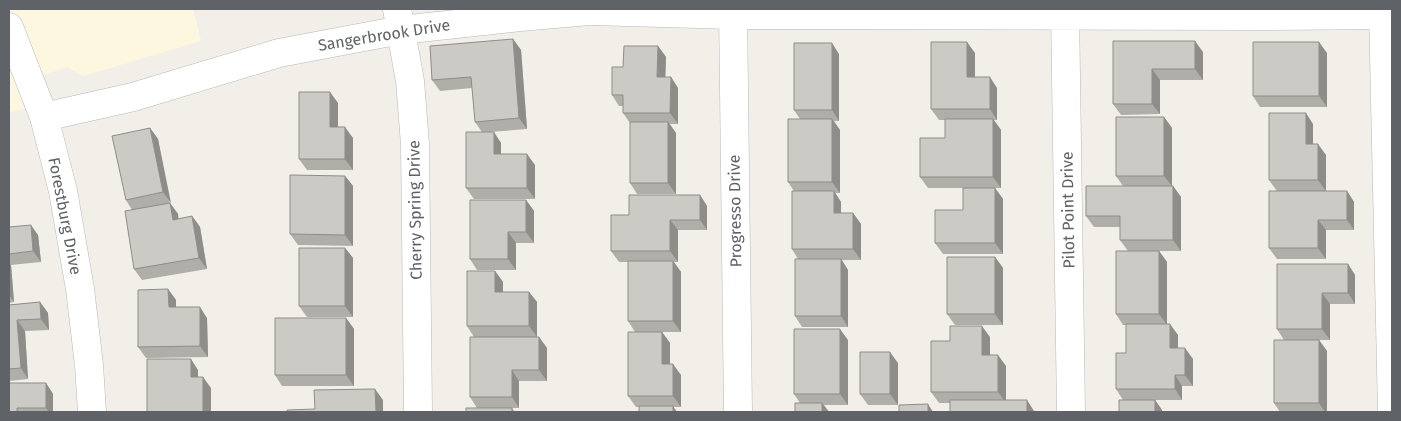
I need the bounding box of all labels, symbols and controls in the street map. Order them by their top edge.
street label: Sangerbrook Drive [317,15,451,55]
street label: Cherry Spring Drive [404,140,426,280]
street label: Pilot Point Drive [1057,151,1079,269]
street label: Progresso Drive [725,155,745,267]
street label: Forestburg Drive [44,156,86,276]

